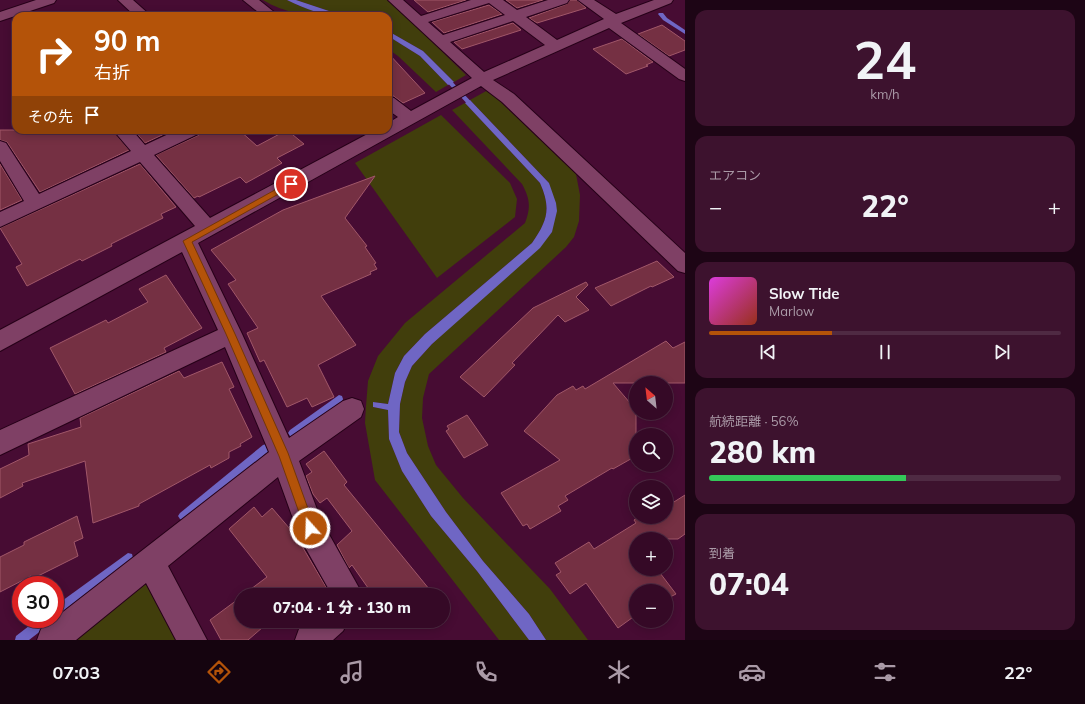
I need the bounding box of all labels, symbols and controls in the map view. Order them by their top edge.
text: 90 m [94,23,160,58]
text: 24 [854,27,916,92]
icon: right [28,28,80,80]
text: 右折 [94,61,130,84]
text: km/h [870,86,900,102]
icon: arrive [81,104,103,126]
text: その先 [28,107,73,126]
pin [274,167,308,201]
text: エアコン [709,167,761,183]
icon: arrive [280,173,302,195]
text: 22° [861,187,909,225]
text: − [709,193,722,221]
text: + [1048,193,1061,221]
text: Slow Tide [769,284,839,303]
text: Marlow [769,303,814,319]
icon: previous [757,341,779,363]
icon: pause [874,341,896,363]
icon: next [991,341,1013,363]
north arrow [629,376,673,420]
map controls [629,376,673,628]
text: 航続距離 · 56% [709,413,799,429]
button: search [629,428,673,472]
text: 280 km [709,433,816,471]
button: layers [629,480,673,524]
position arrow [289,507,331,549]
button: + [629,532,673,576]
text: 到着 [709,545,735,561]
text: 07:04 [709,565,789,603]
speed limit sign: 30 [12,576,64,628]
button: − [629,584,673,628]
text: 07:04 · 1 分 · 130 m [273,598,411,617]
icon: directions [205,658,233,686]
icon: music [338,658,366,686]
icon: phone [472,658,500,686]
icon: climate [605,658,633,686]
icon: car [738,658,766,686]
icon: filters [871,658,899,686]
text: 07:03 [53,661,100,684]
text: 22° [1004,661,1032,684]

